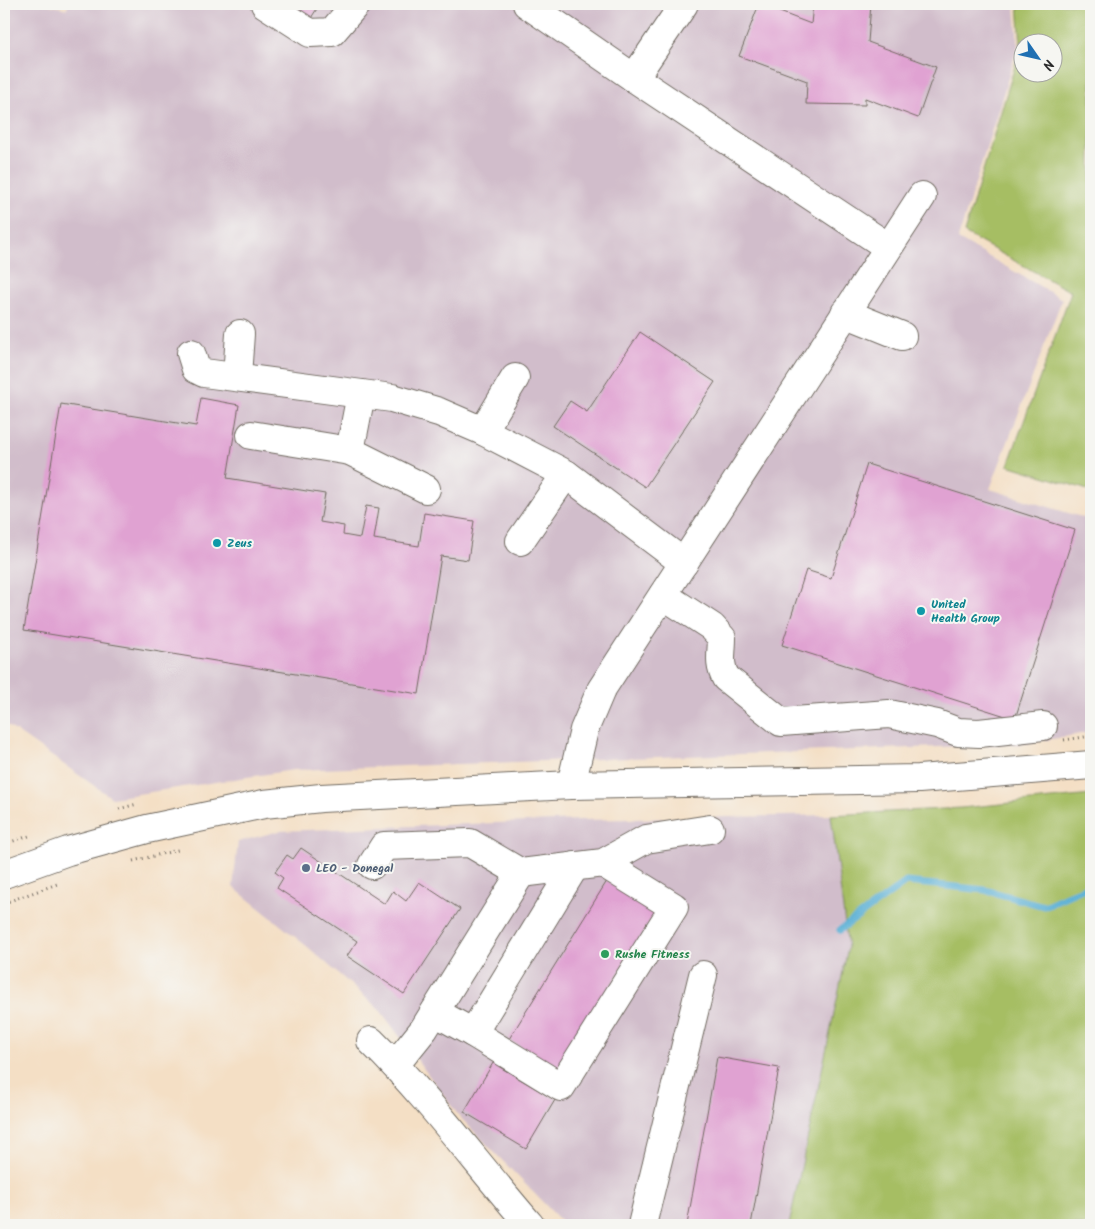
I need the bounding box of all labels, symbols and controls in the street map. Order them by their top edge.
north arrow [1012,32,1062,82]
text: N [1036,55,1060,75]
place label: Zeus [227,534,252,553]
marker: Zeus [211,537,223,549]
place label: United Health Group [931,595,1001,628]
marker: United Health Group [915,605,927,617]
place label: LEO - Donegal [316,859,394,878]
marker: LEO - Donegal [300,862,312,874]
place label: Rushe Fitness [615,945,690,964]
marker: Rushe Fitness [599,948,611,960]

